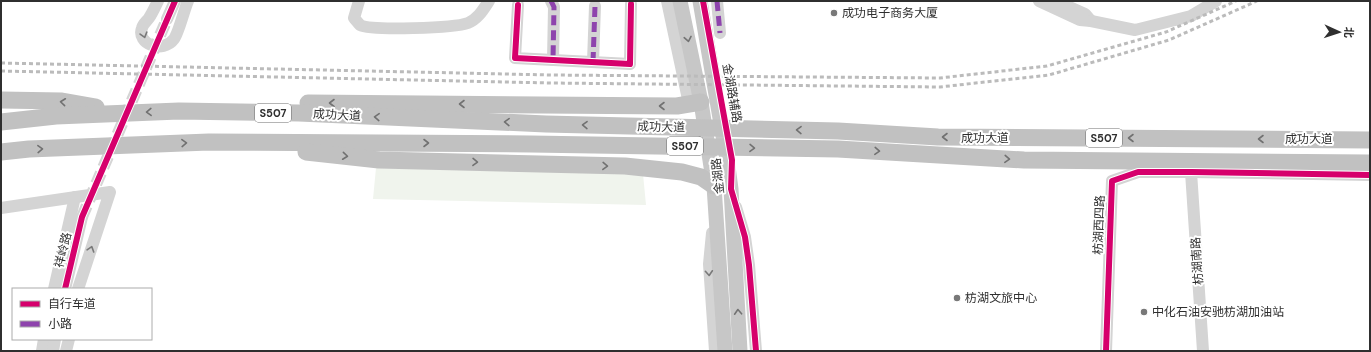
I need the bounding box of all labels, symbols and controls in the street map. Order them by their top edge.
place label: 成功电子商务大厦 [842,5,938,21]
marker: 成功电子商务大厦 [829,8,839,18]
north arrow [1319,12,1359,52]
text: 北 [1342,27,1356,38]
one-way arrow [139,32,147,39]
one-way arrow [684,36,692,42]
street label: 金湖路辅路 [719,62,745,124]
one-way arrow [60,98,66,107]
one-way arrow [329,99,335,107]
one-way arrow [459,100,465,108]
one-way arrow [659,102,665,110]
road number: S507 [255,104,291,122]
street label: 成功大道 [313,106,361,124]
one-way arrow [146,108,152,116]
one-way arrow [374,113,380,122]
one-way arrow [504,118,510,127]
street label: 成功大道 [637,119,685,135]
one-way arrow [582,121,588,129]
one-way arrow [796,126,802,134]
road number: S507 [1086,129,1122,147]
street label: 成功大道 [961,130,1009,146]
street label: 成功大道 [1285,131,1333,147]
one-way arrow [942,133,948,141]
one-way arrow [1128,134,1134,142]
one-way arrow [1258,135,1264,143]
road number: S507 [667,137,703,155]
one-way arrow [181,138,187,147]
one-way arrow [423,139,429,147]
one-way arrow [749,143,755,152]
one-way arrow [37,145,43,153]
one-way arrow [874,147,880,156]
one-way arrow [342,151,348,160]
one-way arrow [1004,155,1010,164]
street label: 金湖路 [708,157,728,195]
one-way arrow [472,158,478,166]
one-way arrow [602,161,608,170]
street label: 枋湖西四路 [1090,195,1108,255]
street label: 祥岭路 [51,231,75,269]
street label: 枋湖南路 [1187,236,1207,286]
one-way arrow [86,246,94,253]
one-way arrow [705,270,714,276]
legend [12,288,152,340]
place label: 枋湖文旅中心 [965,290,1037,306]
marker: 枋湖文旅中心 [952,293,962,303]
text: 自行车道 [48,296,96,312]
place label: 中化石油安驰枋湖加油站 [1152,304,1284,320]
marker: 中化石油安驰枋湖加油站 [1139,307,1149,317]
one-way arrow [734,309,742,315]
text: 小路 [48,316,72,332]

